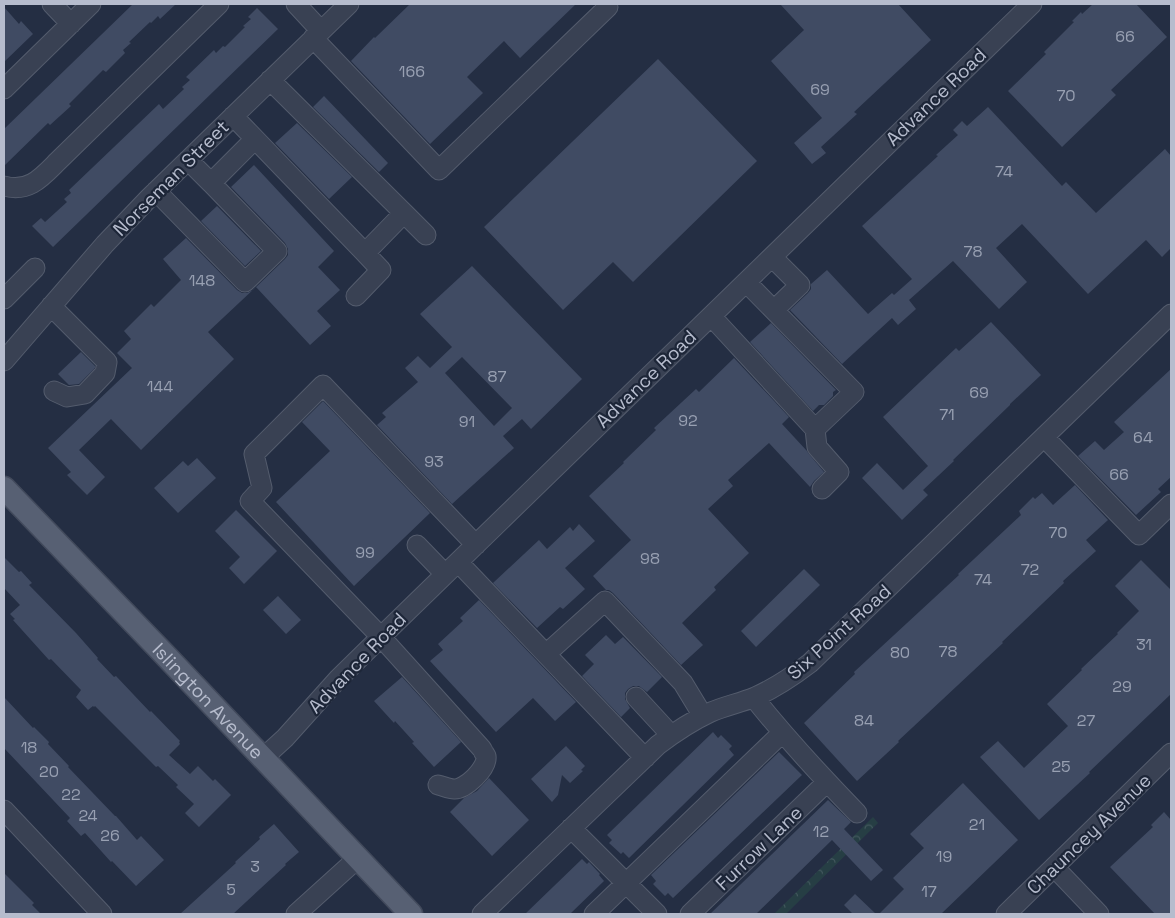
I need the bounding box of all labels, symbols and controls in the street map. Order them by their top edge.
house number: 66 [1115,26,1135,47]
street label: Advance Road [880,43,992,151]
house number: 166 [399,61,425,82]
house number: 69 [810,79,830,100]
house number: 70 [1056,85,1076,106]
street label: Norseman Street [108,115,234,241]
house number: 74 [995,161,1013,182]
house number: 78 [964,241,983,262]
house number: 148 [189,270,215,291]
street label: Advance Road [590,325,702,433]
house number: 87 [488,366,506,387]
house number: 144 [147,376,173,397]
house number: 69 [969,382,989,403]
house number: 71 [939,404,955,425]
house number: 92 [678,410,698,431]
house number: 91 [459,411,475,432]
house number: 64 [1133,427,1153,448]
house number: 93 [424,451,444,472]
house number: 66 [1109,464,1129,485]
house number: 70 [1048,522,1068,543]
house number: 99 [355,542,375,563]
house number: 98 [640,548,660,569]
house number: 72 [1021,559,1039,580]
house number: 74 [974,569,992,590]
street label: Six Point Road [782,579,896,685]
street label: Advance Road [303,607,411,719]
house number: 31 [1136,634,1152,655]
street label: Islington Avenue [147,637,270,764]
house number: 78 [939,641,958,662]
house number: 80 [890,642,910,663]
house number: 29 [1112,676,1132,697]
house number: 84 [854,710,874,731]
house number: 27 [1077,710,1095,731]
house number: 18 [21,737,37,758]
house number: 25 [1051,756,1071,777]
house number: 20 [39,761,59,782]
street label: Chauncey Avenue [1021,768,1157,900]
house number: 22 [61,784,81,805]
street label: Furrow Lane [710,800,808,896]
house number: 24 [78,805,98,826]
house number: 21 [969,814,985,835]
house number: 12 [813,821,829,842]
house number: 26 [100,825,120,846]
house number: 19 [936,846,952,867]
house number: 3 [250,856,260,877]
house number: 5 [226,879,236,900]
house number: 17 [921,881,937,902]

